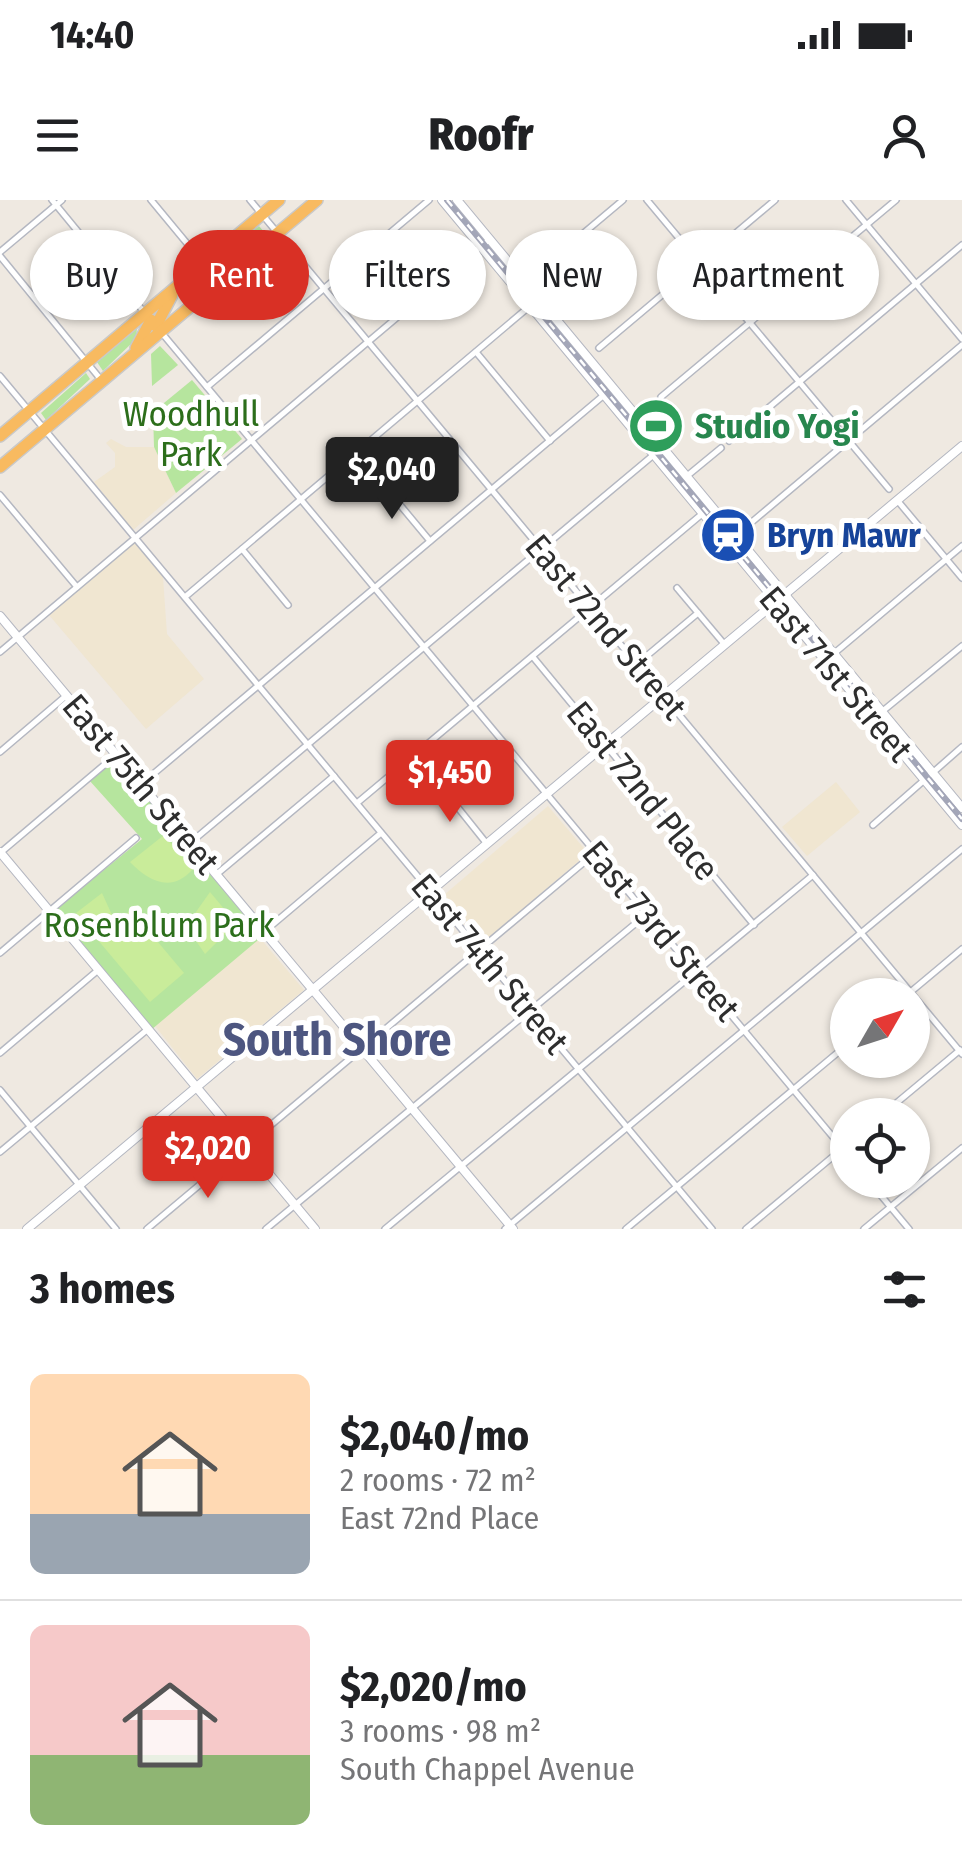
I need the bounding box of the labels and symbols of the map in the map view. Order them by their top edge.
park label: Woodhull Park [123,393,259,475]
sports icon: Studio Yogi [626,396,686,456]
place label: Studio Yogi [695,405,860,447]
pin: $2,040 [311,437,473,522]
station icon: Bryn Mawr [698,505,758,565]
place label: Bryn Mawr [767,514,921,556]
street label: East 72nd Street [517,526,696,728]
street label: East 71st Street [751,578,922,770]
street label: East 75th Street [54,686,229,883]
street label: East 72nd Place [558,693,728,889]
pin: $1,450 [369,740,531,825]
street label: East 73rd Street [574,833,749,1030]
street label: East 74th Street [403,866,578,1063]
park label: Rosenblum Park [43,904,275,946]
north arrow [830,978,930,1078]
district label: South Shore [223,1013,451,1067]
pin: $2,020 [127,1116,289,1201]

